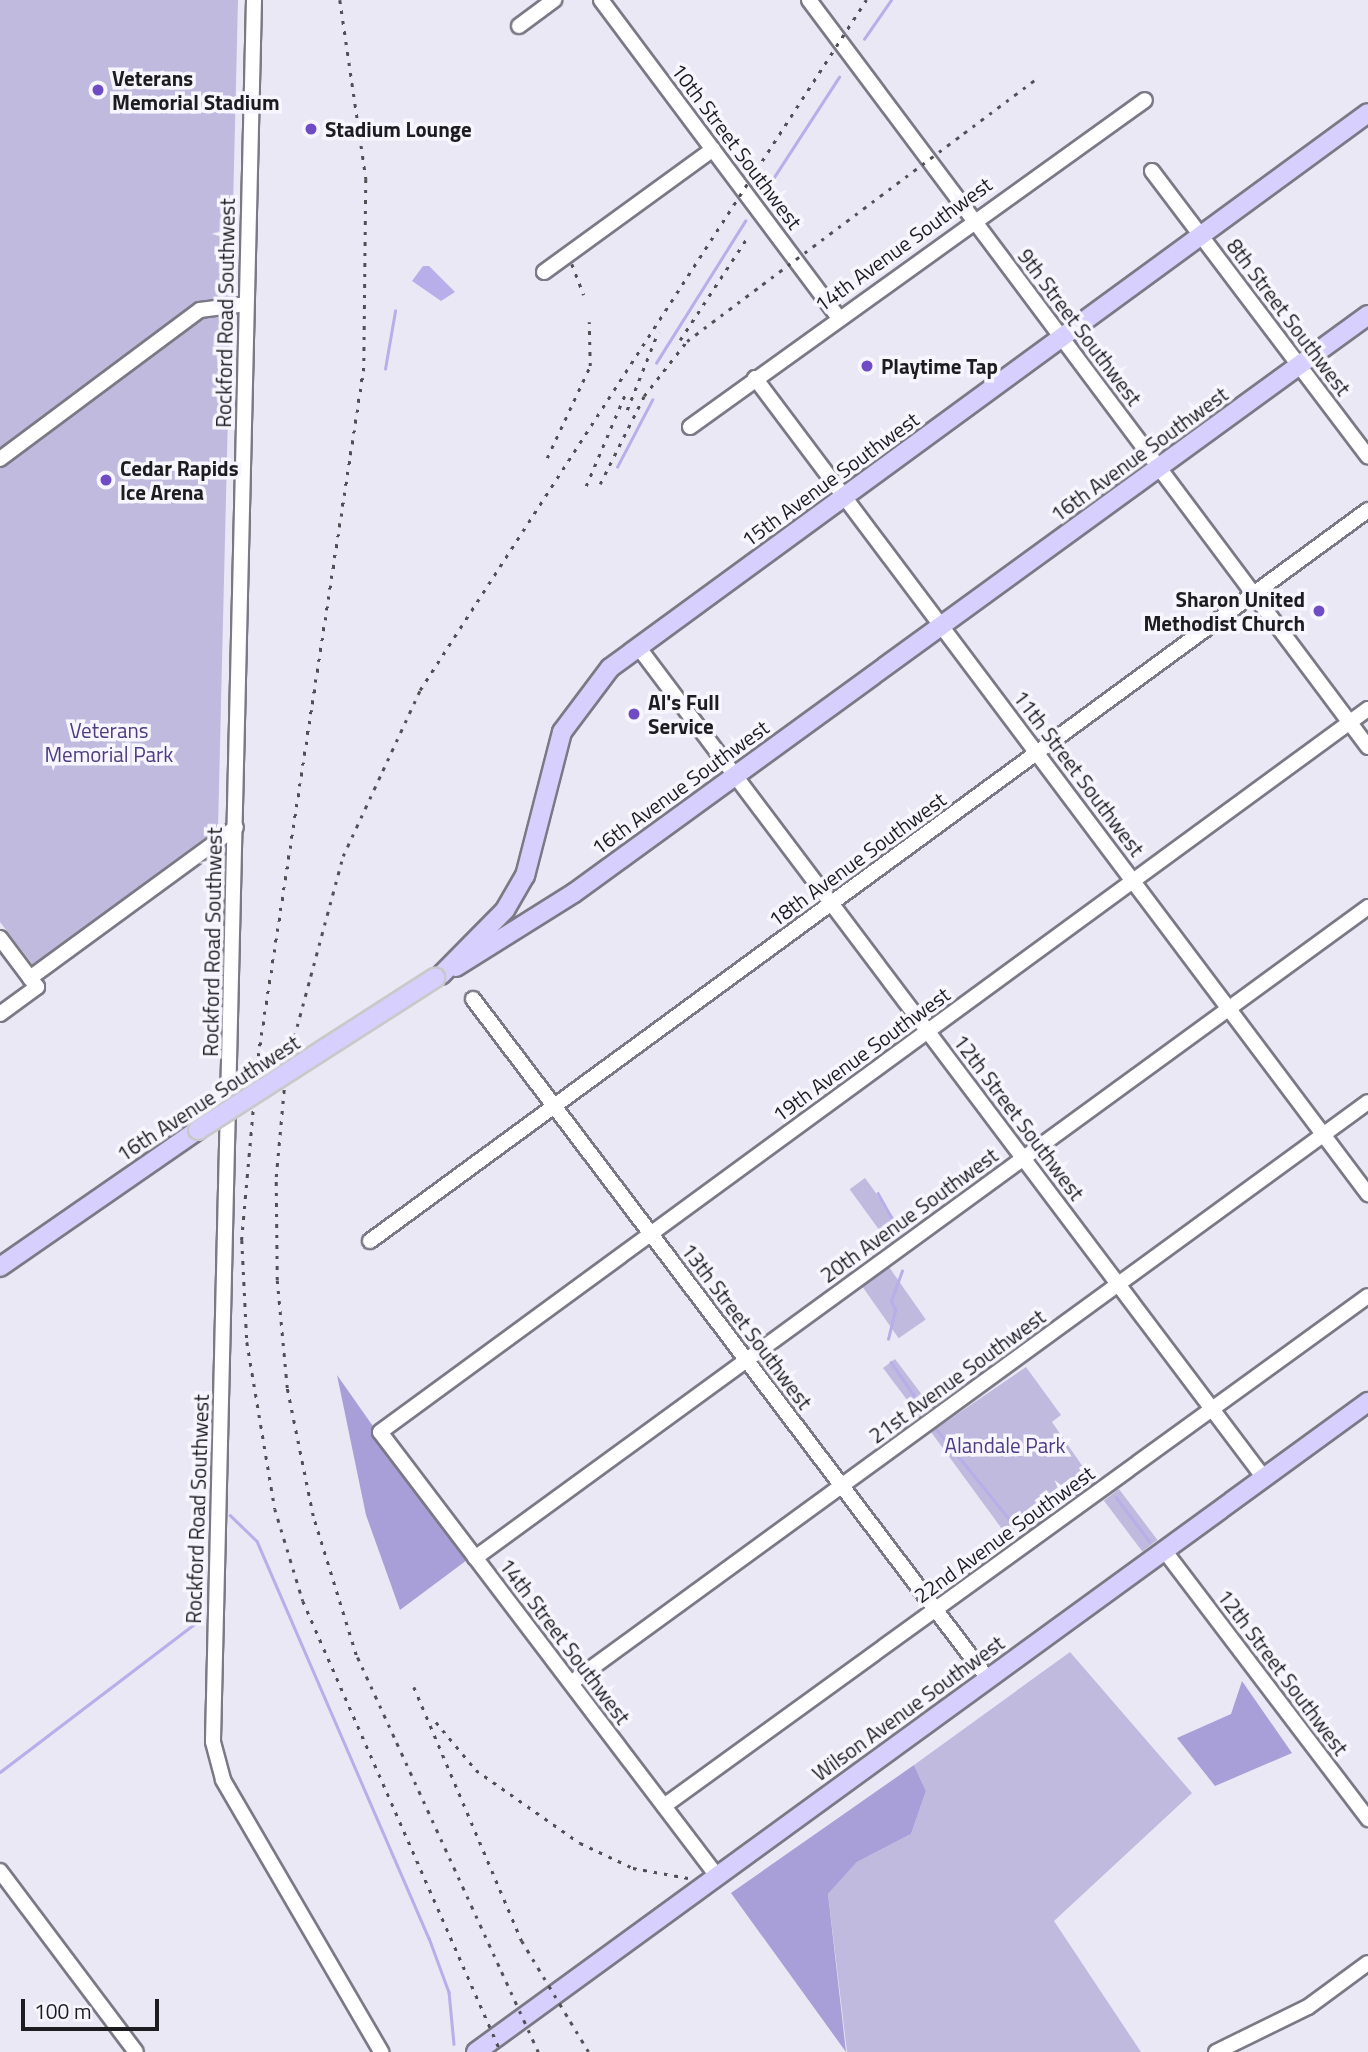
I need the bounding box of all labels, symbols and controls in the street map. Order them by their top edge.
street label: 10th Street Southwest [666,58,808,234]
place label: Veterans Memorial Stadium [112,65,280,115]
marker: Veterans Memorial Stadium [90,82,106,98]
place label: Stadium Lounge [325,116,472,142]
marker: Stadium Lounge [303,121,319,137]
street label: 14th Avenue Southwest [809,171,997,317]
street label: Rockford Road Southwest [210,198,240,428]
street label: 8th Street Southwest [1222,234,1356,400]
street label: 9th Street Southwest [1013,244,1147,410]
place label: Playtime Tap [881,353,998,379]
marker: Playtime Tap [859,358,875,374]
street label: 16th Avenue Southwest [1045,381,1233,527]
street label: 15th Avenue Southwest [736,406,924,552]
place label: Cedar Rapids Ice Arena [120,455,239,505]
marker: Cedar Rapids Ice Arena [98,472,114,488]
place label: Sharon United Methodist Church [1143,586,1305,636]
marker: Sharon United Methodist Church [1311,603,1327,619]
street label: 11th Street Southwest [1008,685,1150,861]
place label: Al's Full Service [648,689,720,739]
marker: Al's Full Service [626,706,642,722]
street label: 16th Avenue Southwest [586,714,774,860]
park label: Veterans Memorial Park [45,717,173,767]
street label: 18th Avenue Southwest [763,786,951,932]
street label: Rockford Road Southwest [197,827,227,1057]
street label: 19th Avenue Southwest [767,981,955,1127]
street label: 16th Avenue Southwest [112,1029,304,1167]
street label: 12th Street Southwest [948,1029,1090,1205]
street label: 20th Avenue Southwest [815,1142,1003,1288]
street label: 13th Street Southwest [676,1238,818,1414]
street label: 21st Avenue Southwest [864,1304,1050,1448]
street label: Rockford Road Southwest [180,1394,214,1624]
park label: Alandale Park [944,1432,1066,1458]
street label: 22nd Avenue Southwest [909,1460,1099,1608]
street label: 14th Street Southwest [494,1553,636,1729]
street label: 12th Street Southwest [1212,1584,1354,1760]
street label: Wilson Avenue Southwest [807,1630,1009,1786]
scale bar [24,1986,163,2030]
text: 100 m [34,1995,91,2027]

